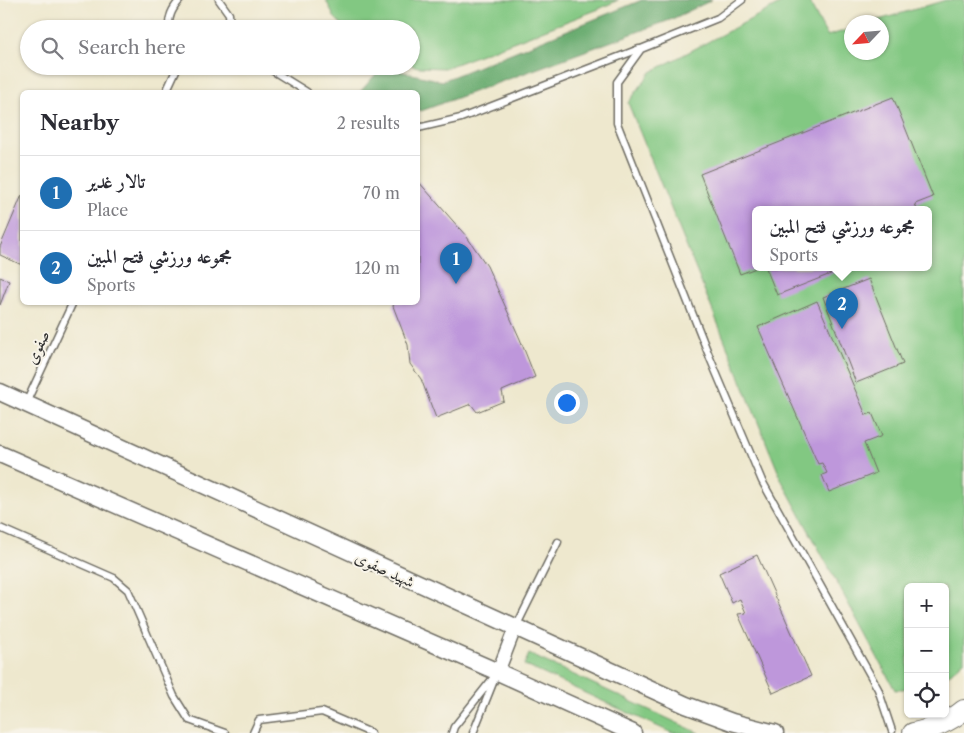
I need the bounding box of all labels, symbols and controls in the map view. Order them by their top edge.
north arrow [844,15,889,60]
search box [20,20,420,75]
icon: search [38,34,66,62]
text: Search here [78,36,186,59]
text: Nearby [40,110,119,135]
text: 2 results [337,113,400,133]
text: تالار غدیر [87,170,145,193]
text: 1 [52,183,60,203]
text: 70 m [363,183,400,203]
text: Place [87,200,128,220]
popup [752,206,932,271]
text: مجموعه ورزشي فتح المبين [770,215,914,238]
pin: 1 [440,243,472,284]
text: مجموعه ورزشي فتح المبين [87,245,232,268]
text: Sports [770,245,818,265]
text: 2 [51,258,61,278]
text: 120 m [355,258,400,278]
text: Sports [87,275,136,295]
pin: 2 [826,288,858,329]
street label: صفوی [21,327,54,367]
your location [554,390,580,416]
street label: شهید صفوی [352,547,418,592]
map controls [904,583,949,718]
button: + [904,583,949,628]
button: − [904,628,949,673]
button: locate [904,673,949,718]

